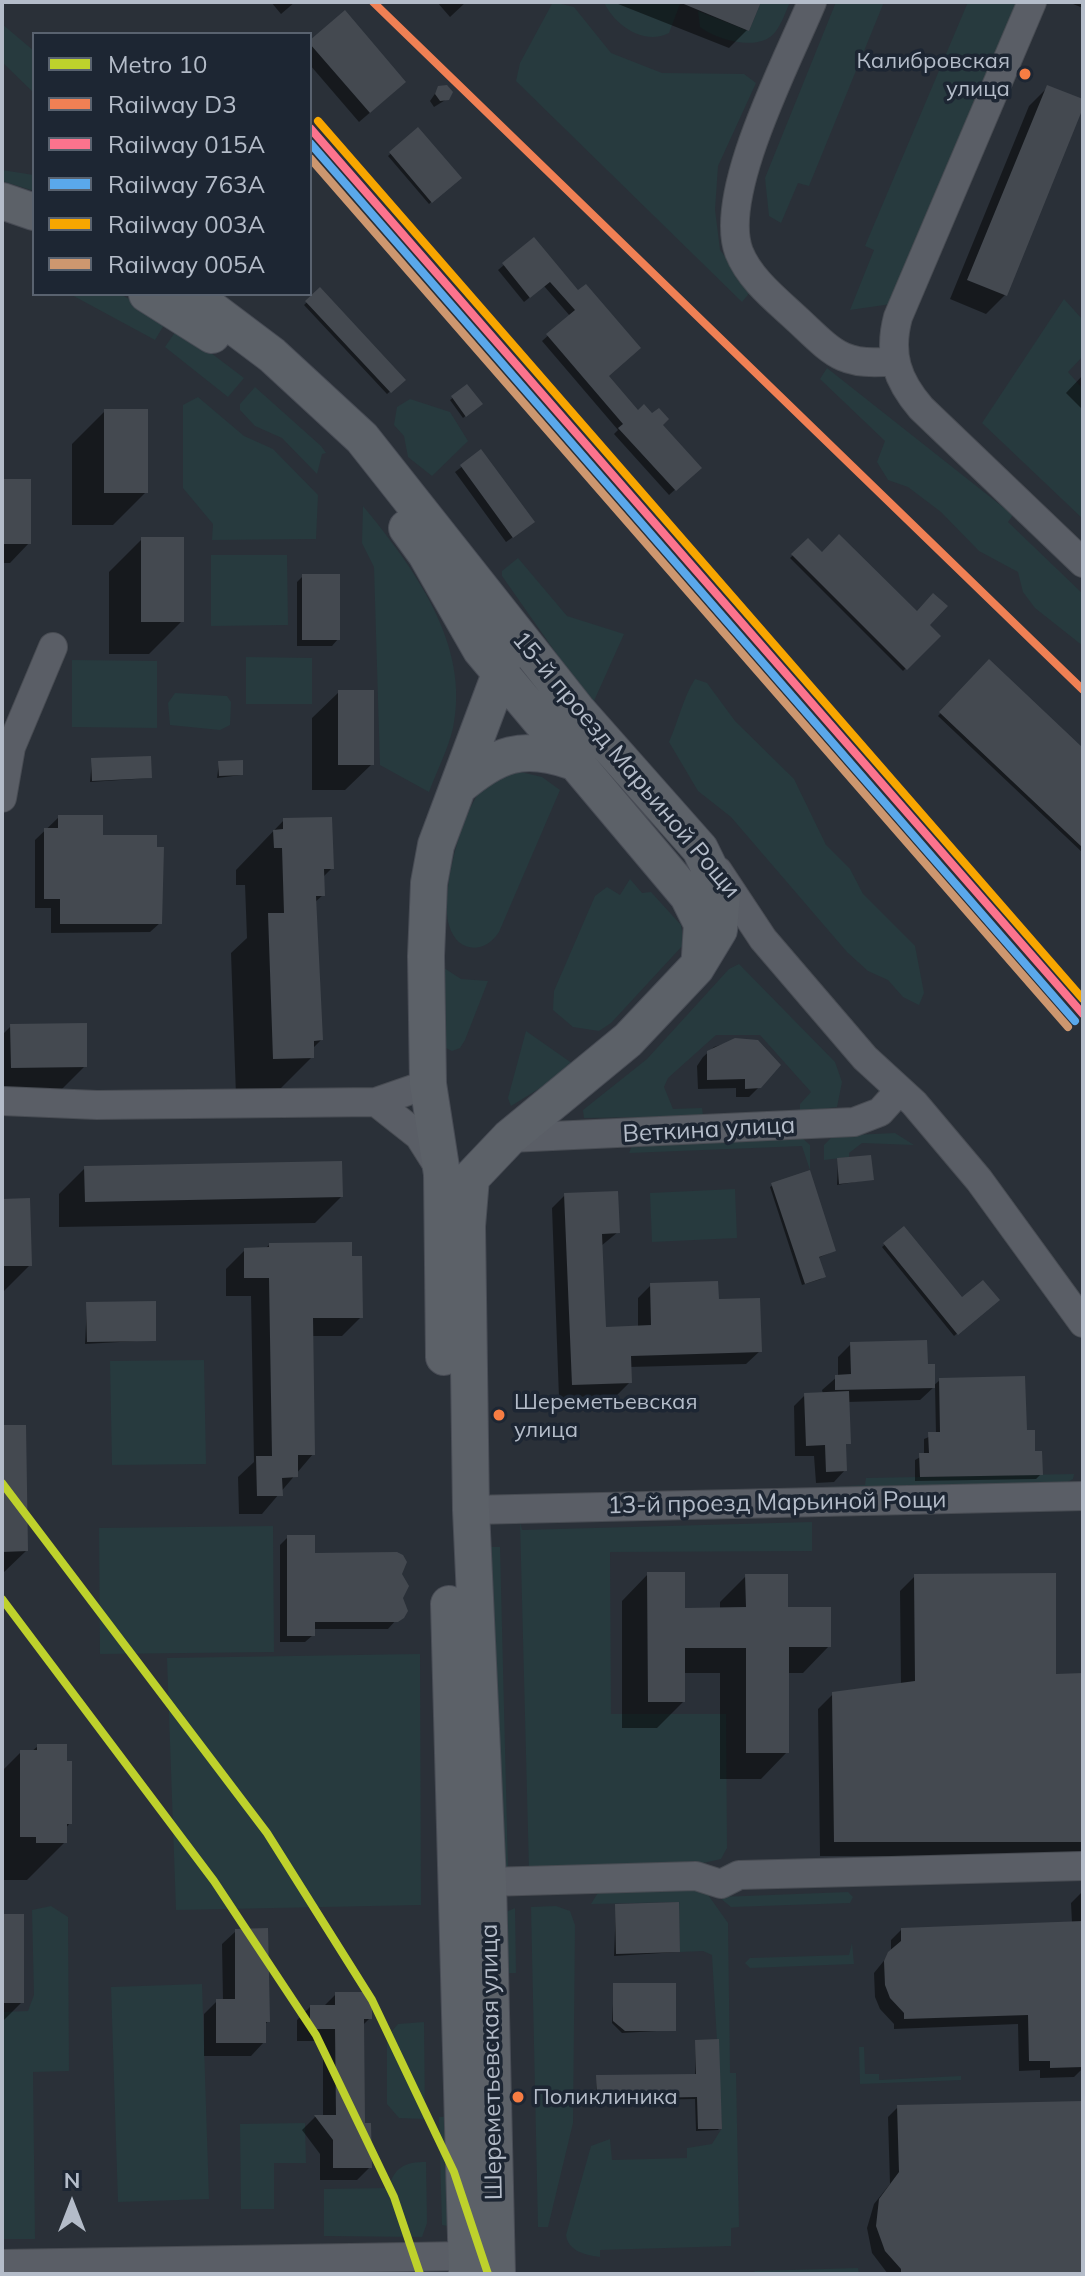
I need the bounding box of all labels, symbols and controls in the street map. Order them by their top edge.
legend [32,32,312,296]
place label: Калибровская улица [856,48,1010,100]
text: Metro 10 [108,49,207,79]
marker: Калибровская улица [1017,66,1033,82]
text: Railway D3 [108,89,237,119]
text: Railway 015А [108,129,265,159]
text: Railway 763А [108,169,265,199]
text: Railway 003А [108,209,265,239]
text: Railway 005А [108,249,265,279]
street label: 15-й проезд Марьиной Рощи [506,626,746,904]
street label: Веткина улица [622,1111,796,1149]
place label: Шереметьевская улица [514,1389,698,1440]
marker: Шереметьевская улица [491,1407,507,1423]
street label: 13-й проезд Марьиной Рощи [607,1486,947,1520]
street label: Шереметьевская улица [475,1924,509,2200]
place label: Поликлиника [533,2084,678,2110]
marker: Поликлиника [510,2089,526,2105]
north arrow [32,2164,112,2244]
text: N [64,2166,80,2194]

